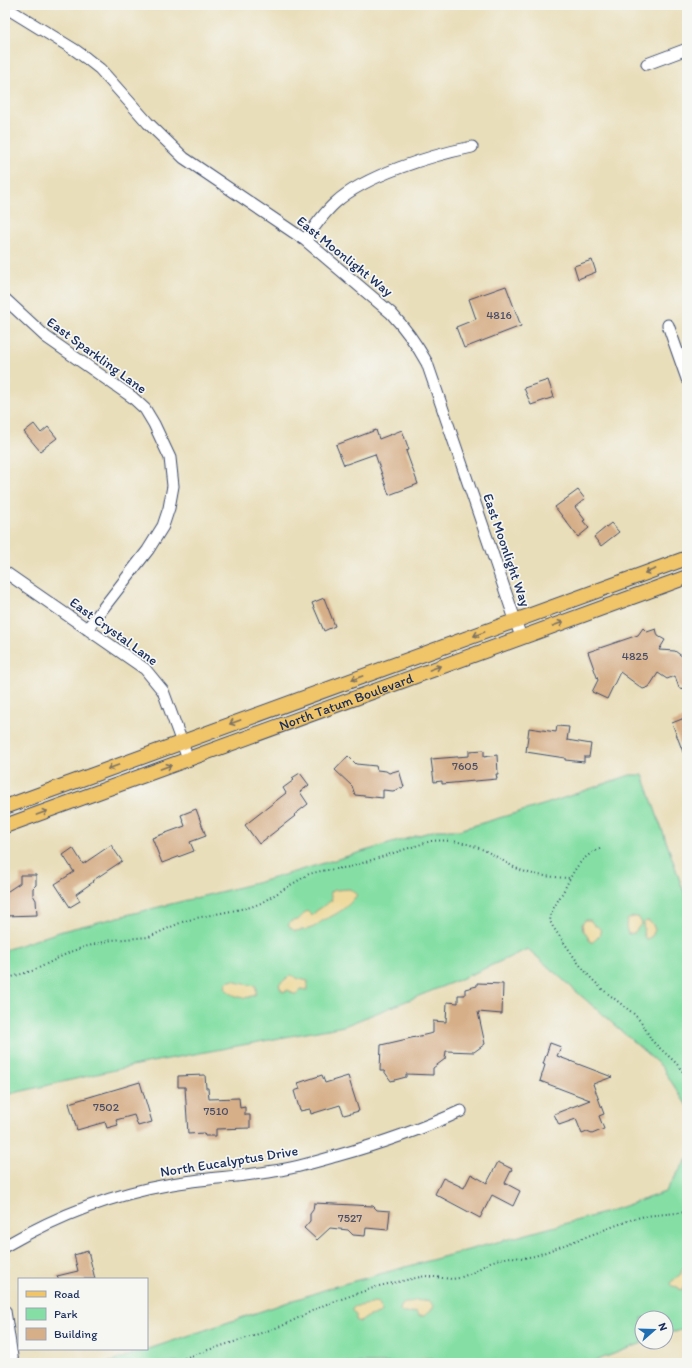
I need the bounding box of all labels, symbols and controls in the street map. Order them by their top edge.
street label: East Moonlight Way [293,212,397,301]
house number: 4816 [486,308,512,322]
street label: East Sparkling Lane [44,314,150,398]
street label: East Moonlight Way [479,491,534,609]
one-way arrow [645,568,657,576]
street label: East Crystal Lane [66,594,161,669]
one-way arrow [551,620,564,627]
one-way arrow [473,630,485,638]
house number: 4825 [622,649,648,663]
one-way arrow [429,664,441,672]
street label: North Tatum Boulevard [277,670,416,734]
one-way arrow [350,675,363,682]
one-way arrow [229,719,241,727]
house number: 7605 [452,759,478,773]
one-way arrow [160,763,173,770]
one-way arrow [107,764,119,772]
one-way arrow [35,809,48,816]
house number: 7502 [93,1100,120,1114]
house number: 7510 [203,1104,229,1118]
street label: North Eucalyptus Drive [159,1142,299,1181]
house number: 7527 [338,1211,362,1225]
legend [18,1278,148,1350]
text: Road [54,1287,80,1301]
text: Park [54,1307,78,1321]
north arrow [634,1310,674,1350]
text: N [656,1321,670,1332]
text: Building [54,1327,98,1341]

